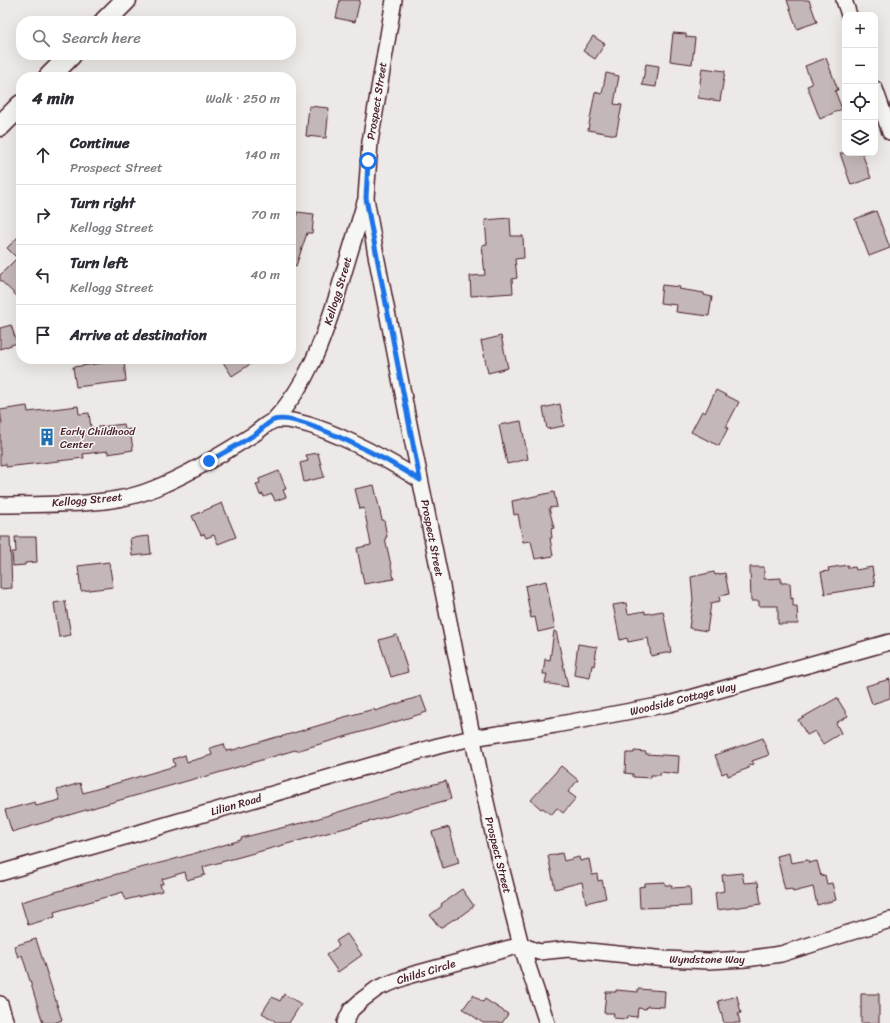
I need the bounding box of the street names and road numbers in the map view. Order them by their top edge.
street label: Prospect Street [361,61,393,141]
street label: Kellogg Street [319,254,357,327]
street label: Kellogg Street [51,487,123,513]
street label: Prospect Street [415,498,449,578]
street label: Woodside Cottage Way [628,677,738,721]
street label: Lilian Road [208,788,265,821]
street label: Prospect Street [479,815,517,896]
street label: Wyndstone Way [669,950,745,969]
street label: Childs Circle [394,954,459,990]

